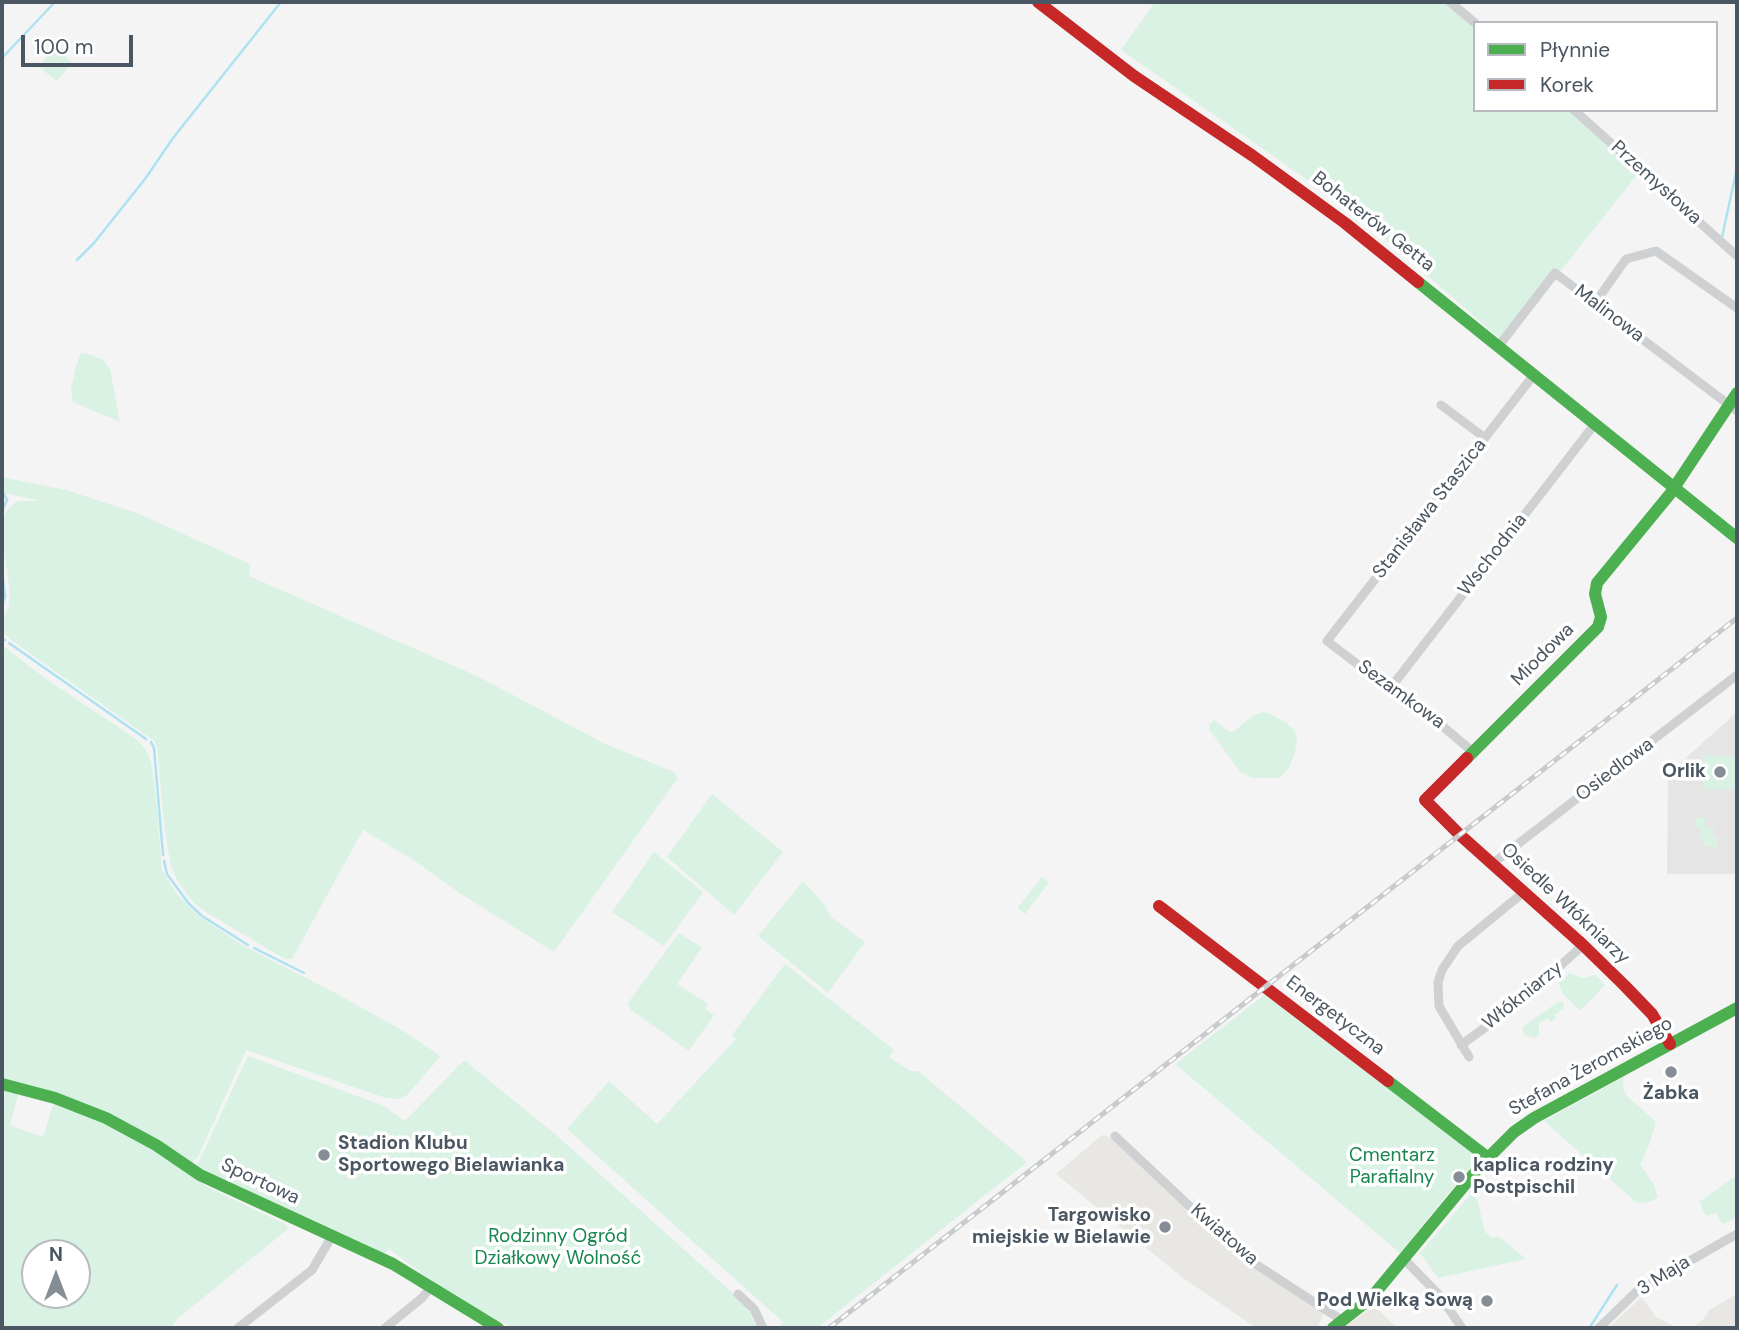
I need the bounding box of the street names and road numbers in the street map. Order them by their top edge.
street label: Przemysłowa [1606,136,1706,230]
street label: Bohaterów Getta [1307,167,1439,277]
street label: Malinowa [1570,280,1648,348]
street label: Stanisława Staszica [1368,435,1492,583]
street label: Wschodnia [1454,509,1532,601]
street label: Miodowa [1507,619,1579,691]
street label: Sezamkowa [1353,656,1449,734]
street label: Osiedlowa [1572,733,1658,807]
street label: Osiedle Włókniarzy [1496,838,1634,970]
street label: Włókniarzy [1478,957,1568,1035]
street label: Energetyczna [1281,971,1389,1061]
street label: Stefana Żeromskiego [1505,1013,1677,1121]
street label: Sportowa [217,1154,303,1210]
street label: Kwiatowa [1185,1199,1263,1271]
street label: 3 Maja [1634,1251,1694,1301]

